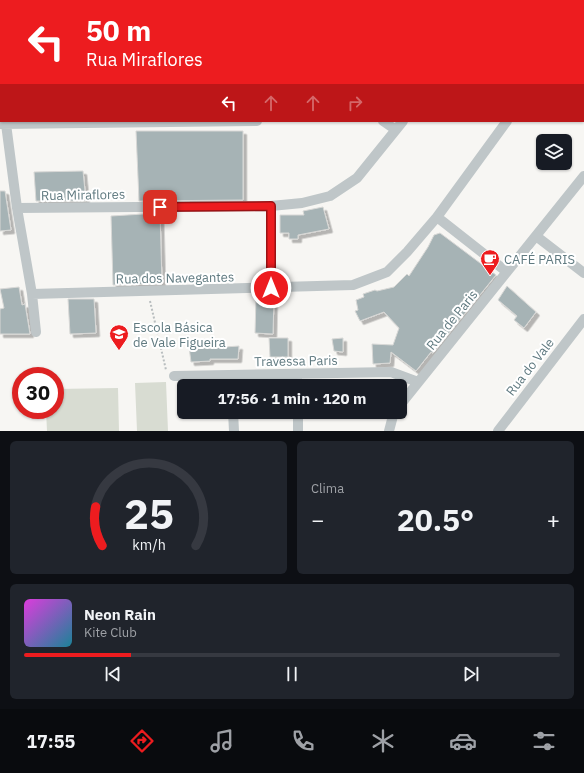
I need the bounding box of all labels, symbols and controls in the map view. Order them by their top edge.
text: 50 m [86,12,151,49]
icon: left [20,16,72,68]
text: Rua Miraflores [86,48,203,71]
icon: left [218,92,240,114]
icon: ahead [260,92,282,114]
icon: ahead [302,92,324,114]
icon: right [344,92,366,114]
map controls [536,134,572,170]
button: layers [536,134,572,170]
street label: Rua Miraflores [41,186,125,204]
pin [143,190,177,224]
icon: arrive [149,196,171,218]
cafe icon: CAFÉ PARIS [479,248,501,276]
place label: CAFÉ PARIS [504,251,575,268]
position arrow [250,267,292,309]
street label: Rua dos Navegantes [116,268,234,288]
street label: Rua de Paris [423,286,481,354]
place label: Escola Básica de Vale Figueira [133,319,226,351]
school or university icon: Escola Básica de Vale Figueira [108,323,130,351]
street label: Rua do Vale [502,335,558,399]
street label: Travessa Paris [254,352,338,370]
speed limit sign: 30 [12,367,64,419]
text: 17:56 · 1 min · 120 m [218,389,366,408]
text: Clima [311,480,344,497]
text: 25 [124,485,173,539]
text: 20.5° [397,500,474,539]
text: − [311,505,324,534]
text: + [547,505,560,534]
text: km/h [132,534,165,553]
text: Neon Rain [84,605,156,624]
text: Kite Club [84,624,137,641]
icon: previous [102,663,124,685]
icon: pause [281,663,303,685]
icon: next [460,663,482,685]
icon: directions [128,727,156,755]
icon: music [208,727,236,755]
icon: phone [289,727,317,755]
icon: climate [369,727,397,755]
icon: car [449,727,477,755]
icon: filters [530,727,558,755]
text: 17:55 [26,730,75,753]

